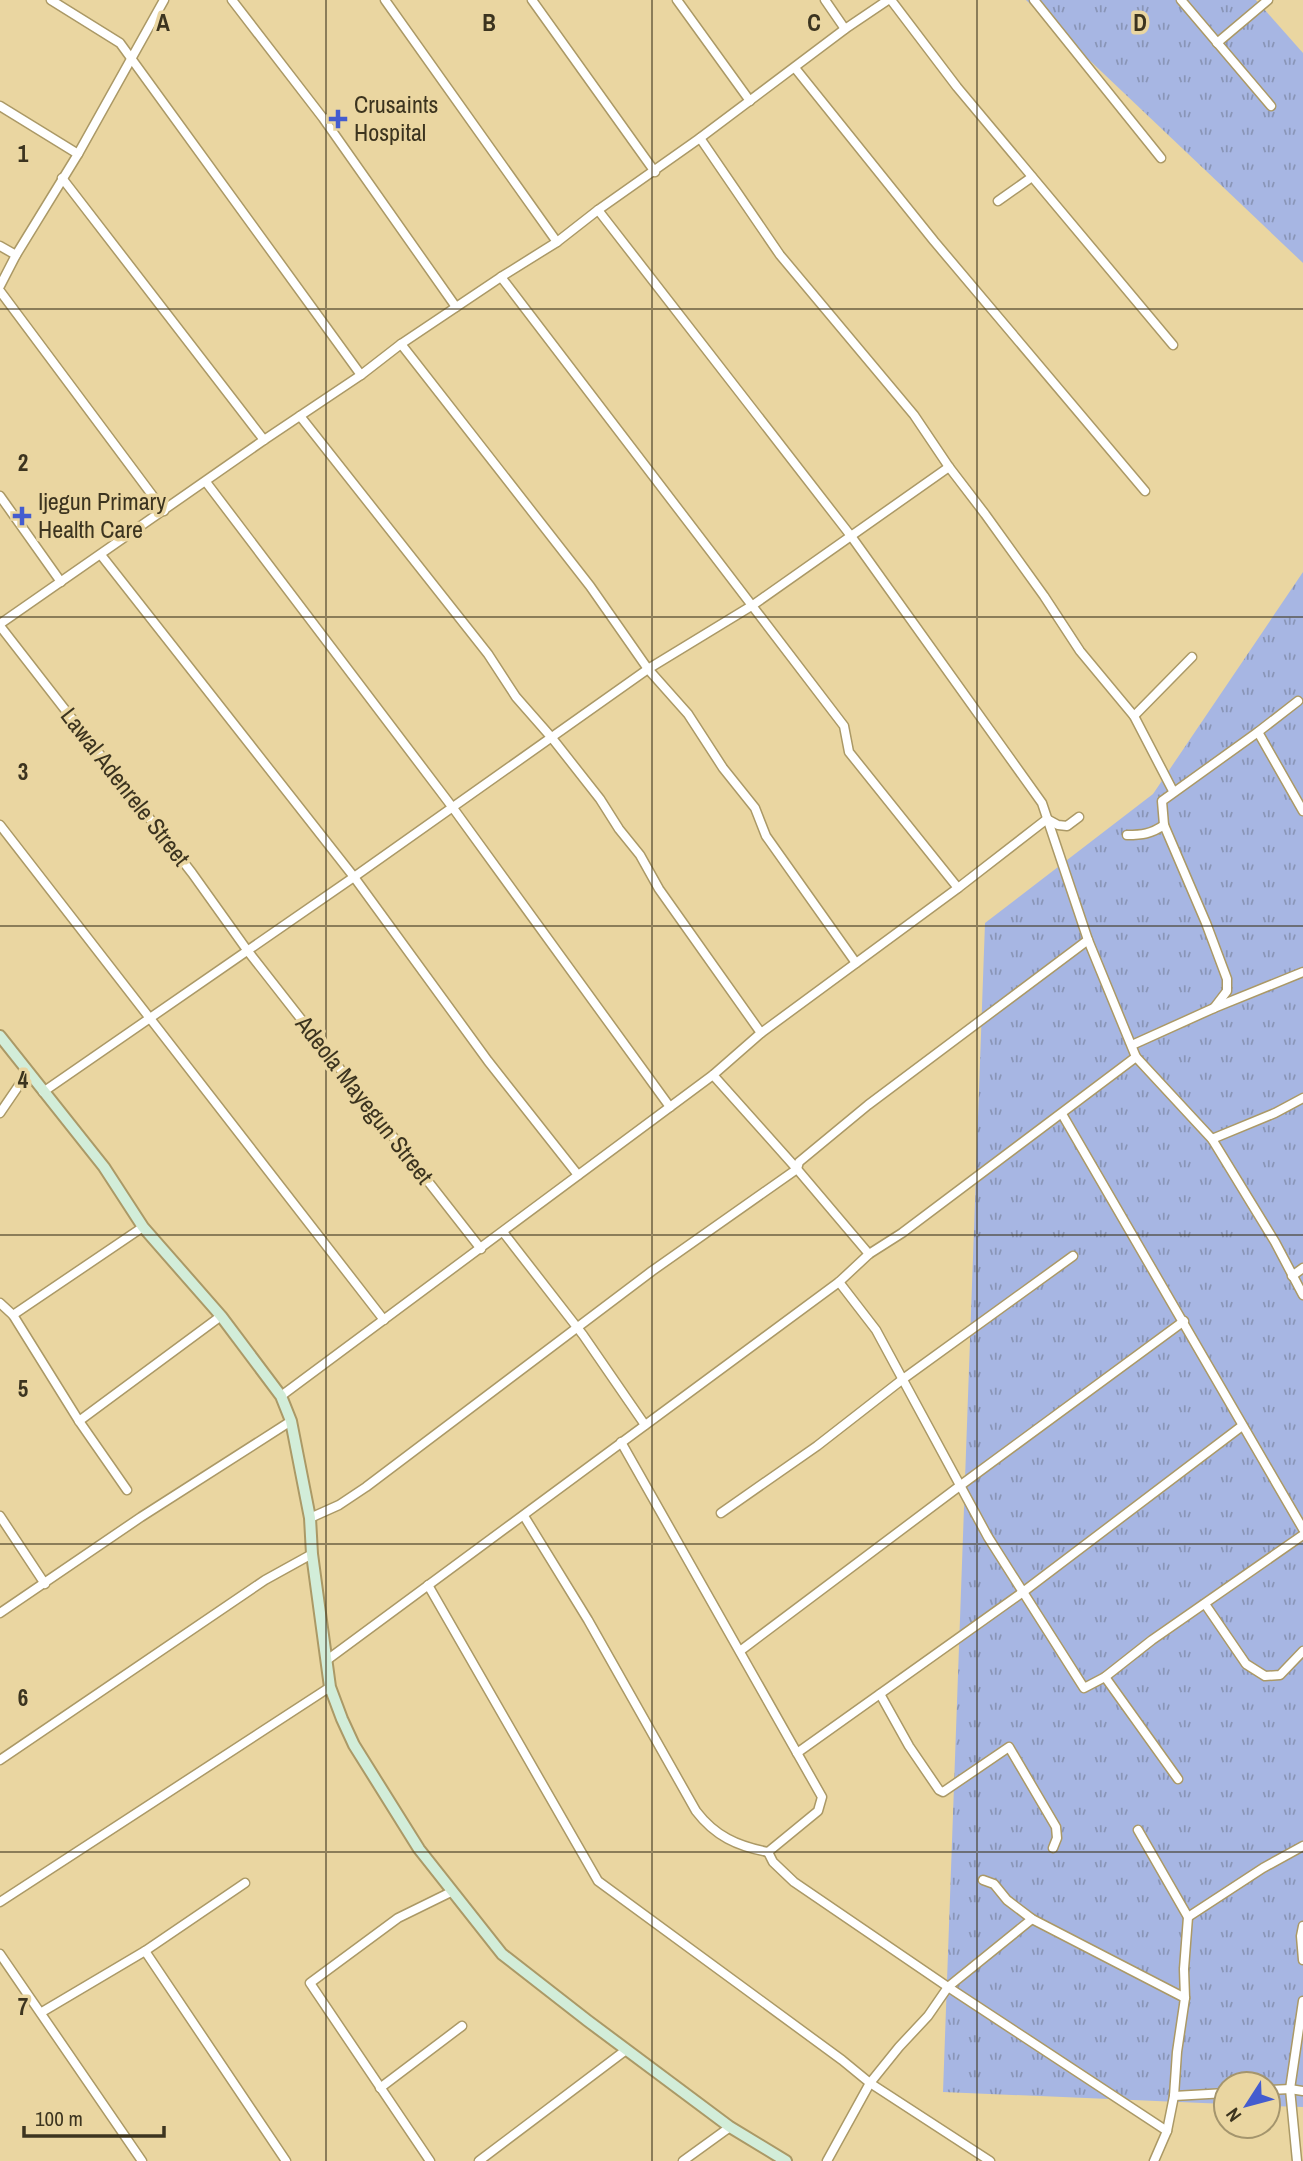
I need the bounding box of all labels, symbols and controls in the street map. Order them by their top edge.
text: A [156,7,170,38]
text: B [482,7,496,38]
text: C [807,7,821,38]
text: D [1133,7,1147,38]
place label: Crusaints Hospital [354,88,438,148]
marker: Crusaints Hospital [328,109,348,129]
text: 1 [18,138,29,169]
text: 2 [18,447,28,478]
place label: Ijegun Primary Health Care [38,485,166,545]
marker: Ijegun Primary Health Care [12,506,32,526]
street label: Lawal Adenrele Street [54,701,198,873]
text: 3 [18,756,28,787]
street label: Adeola Mayegun Street [288,1008,441,1191]
text: 4 [18,1064,29,1095]
text: 5 [18,1373,28,1404]
text: 6 [18,1682,28,1713]
text: 7 [18,1991,28,2022]
north arrow [1212,2070,1282,2140]
scale bar [24,2094,164,2138]
text: N [1219,2103,1247,2127]
text: 100 m [35,2104,83,2133]

